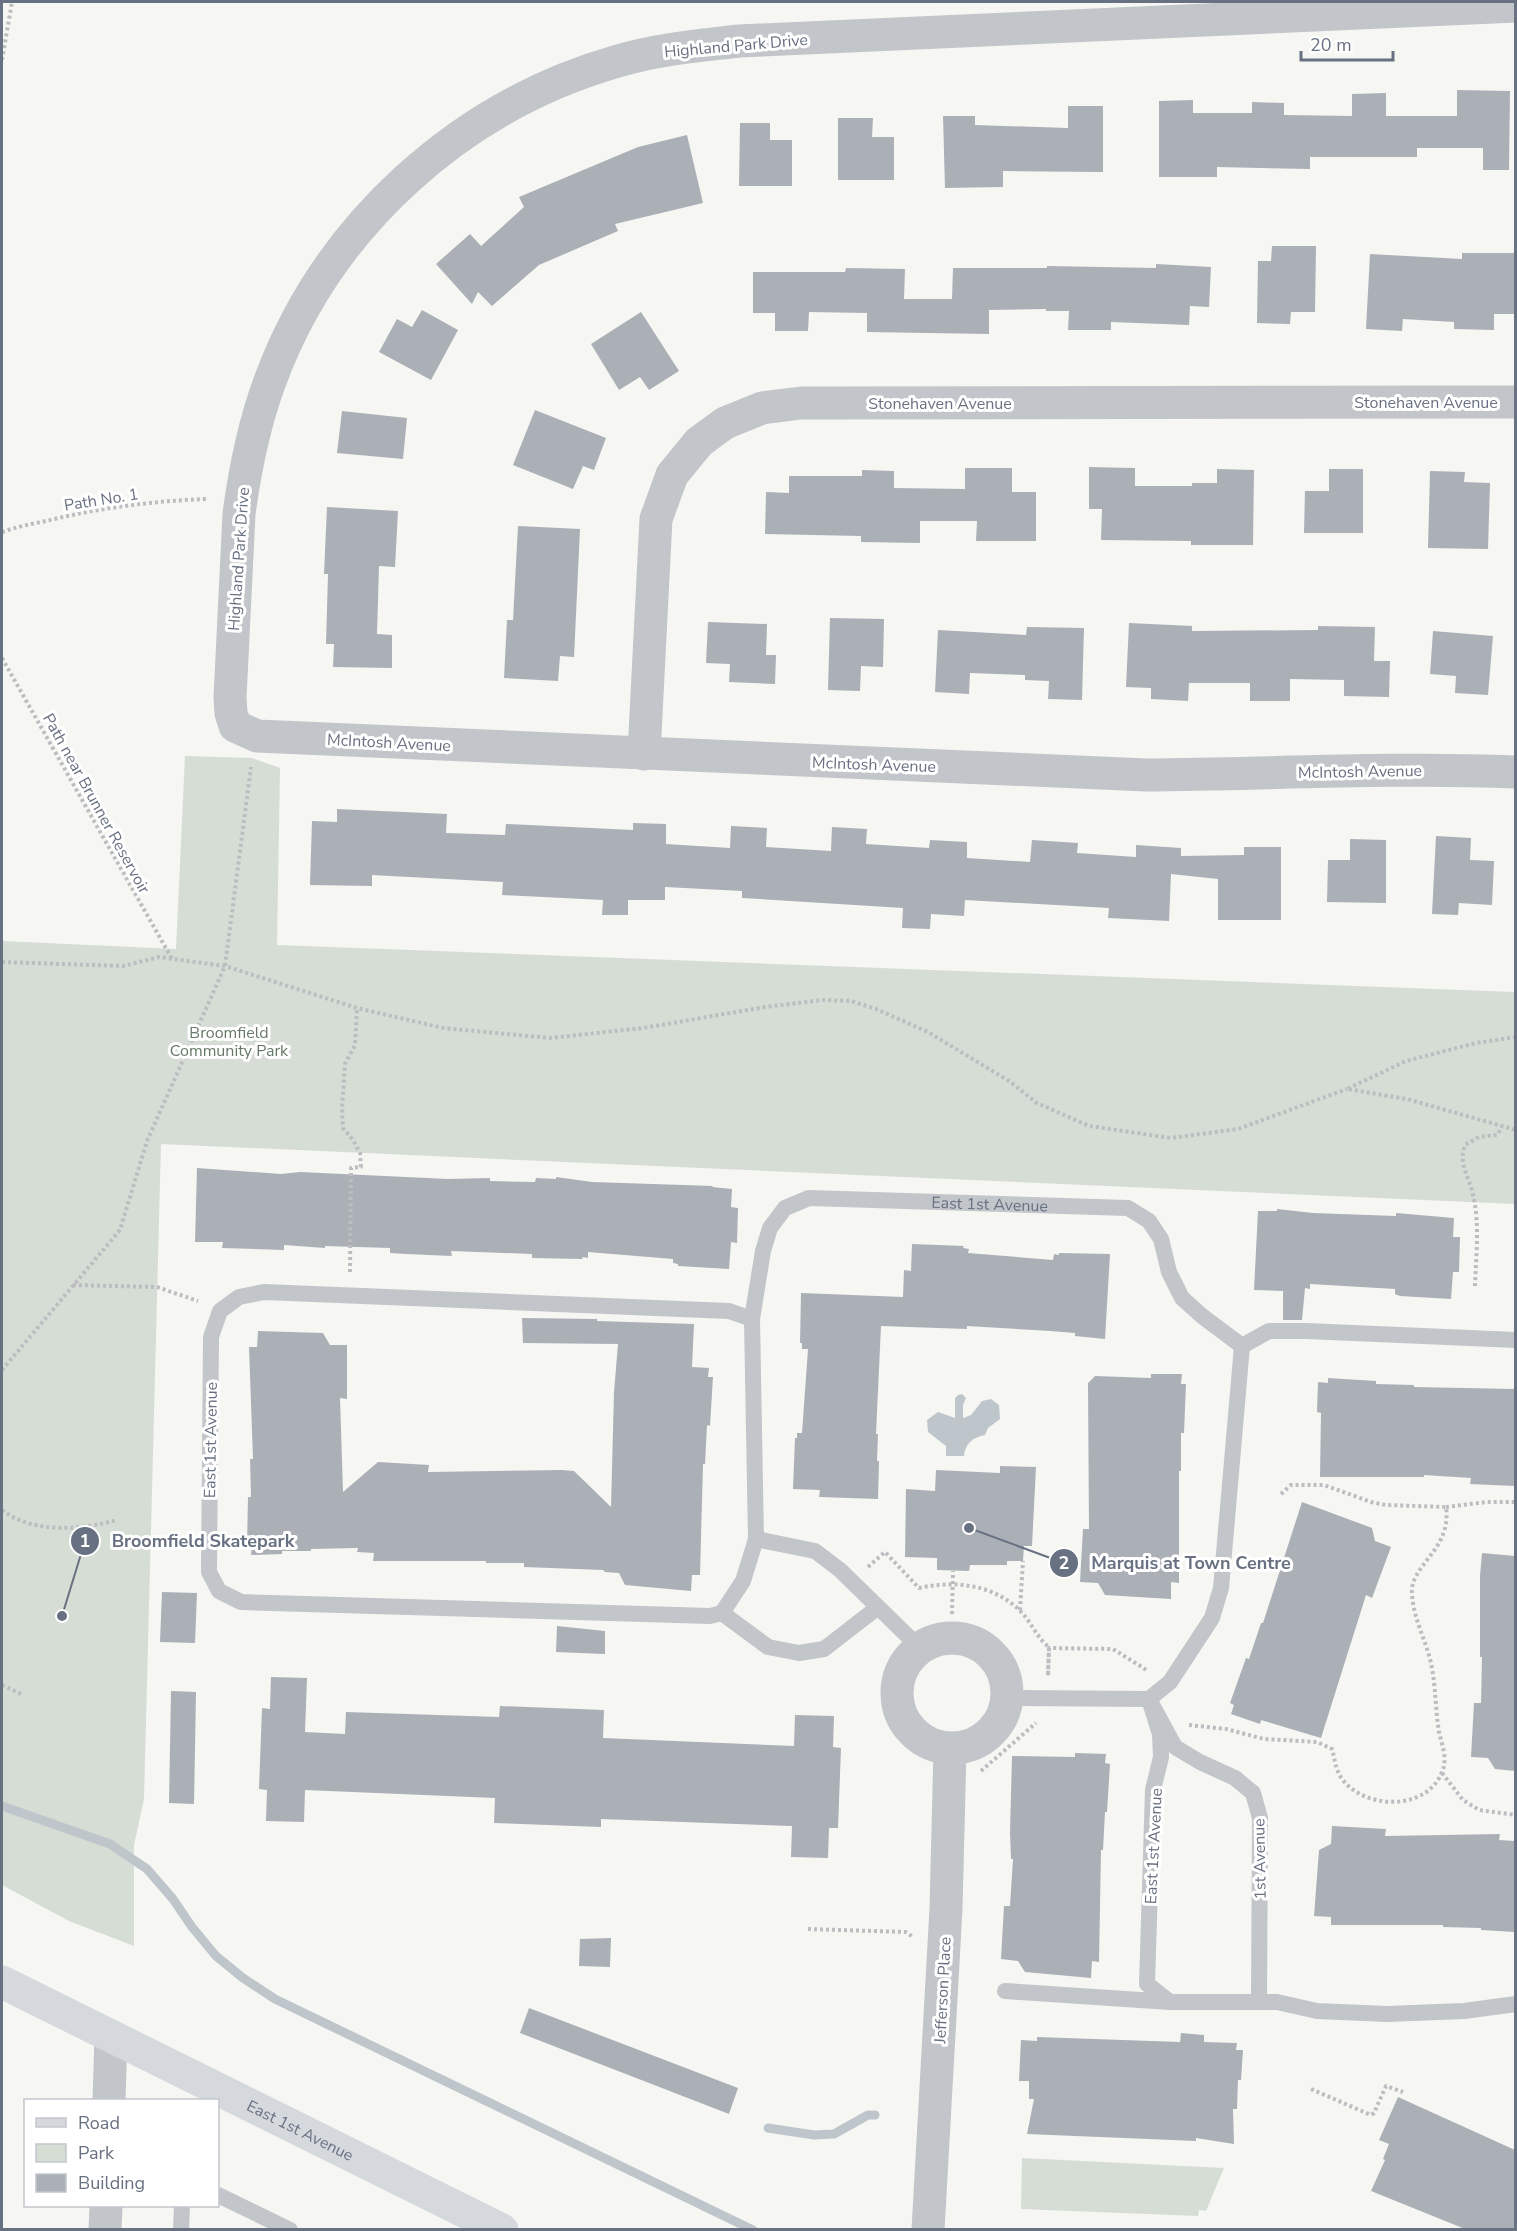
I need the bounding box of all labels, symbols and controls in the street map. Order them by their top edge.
scale bar [1301,24,1392,62]
street label: Highland Park Drive [663,29,809,63]
text: 20 m [1310,33,1352,57]
street label: Stonehaven Avenue [1354,392,1498,414]
street label: Stonehaven Avenue [868,393,1012,415]
street label: Path No. 1 [63,483,140,517]
street label: Highland Park Drive [223,486,255,632]
street label: Path near Brunner Reservoir [37,709,155,898]
street label: McIntosh Avenue [326,729,451,757]
street label: McIntosh Avenue [812,752,936,778]
street label: McIntosh Avenue [1298,760,1422,784]
park label: Broomfield Community Park [170,1022,289,1062]
street label: East 1st Avenue [931,1192,1048,1217]
street label: East 1st Avenue [199,1382,223,1498]
callout: Broomfield Skatepark [70,1523,306,1559]
text: 1 [80,1529,90,1553]
text: Broomfield Skatepark [112,1529,295,1553]
callout: Marquis at Town Centre [1049,1545,1303,1581]
text: 2 [1059,1551,1069,1575]
text: Marquis at Town Centre [1091,1551,1291,1575]
street label: East 1st Avenue [1140,1787,1168,1905]
street label: 1st Avenue [1248,1818,1272,1900]
street label: Jefferson Place [929,1936,957,2045]
street label: East 1st Avenue [243,2095,357,2167]
legend [24,2099,219,2207]
text: Road [78,2111,120,2135]
text: Park [78,2141,115,2165]
text: Building [78,2171,145,2195]

